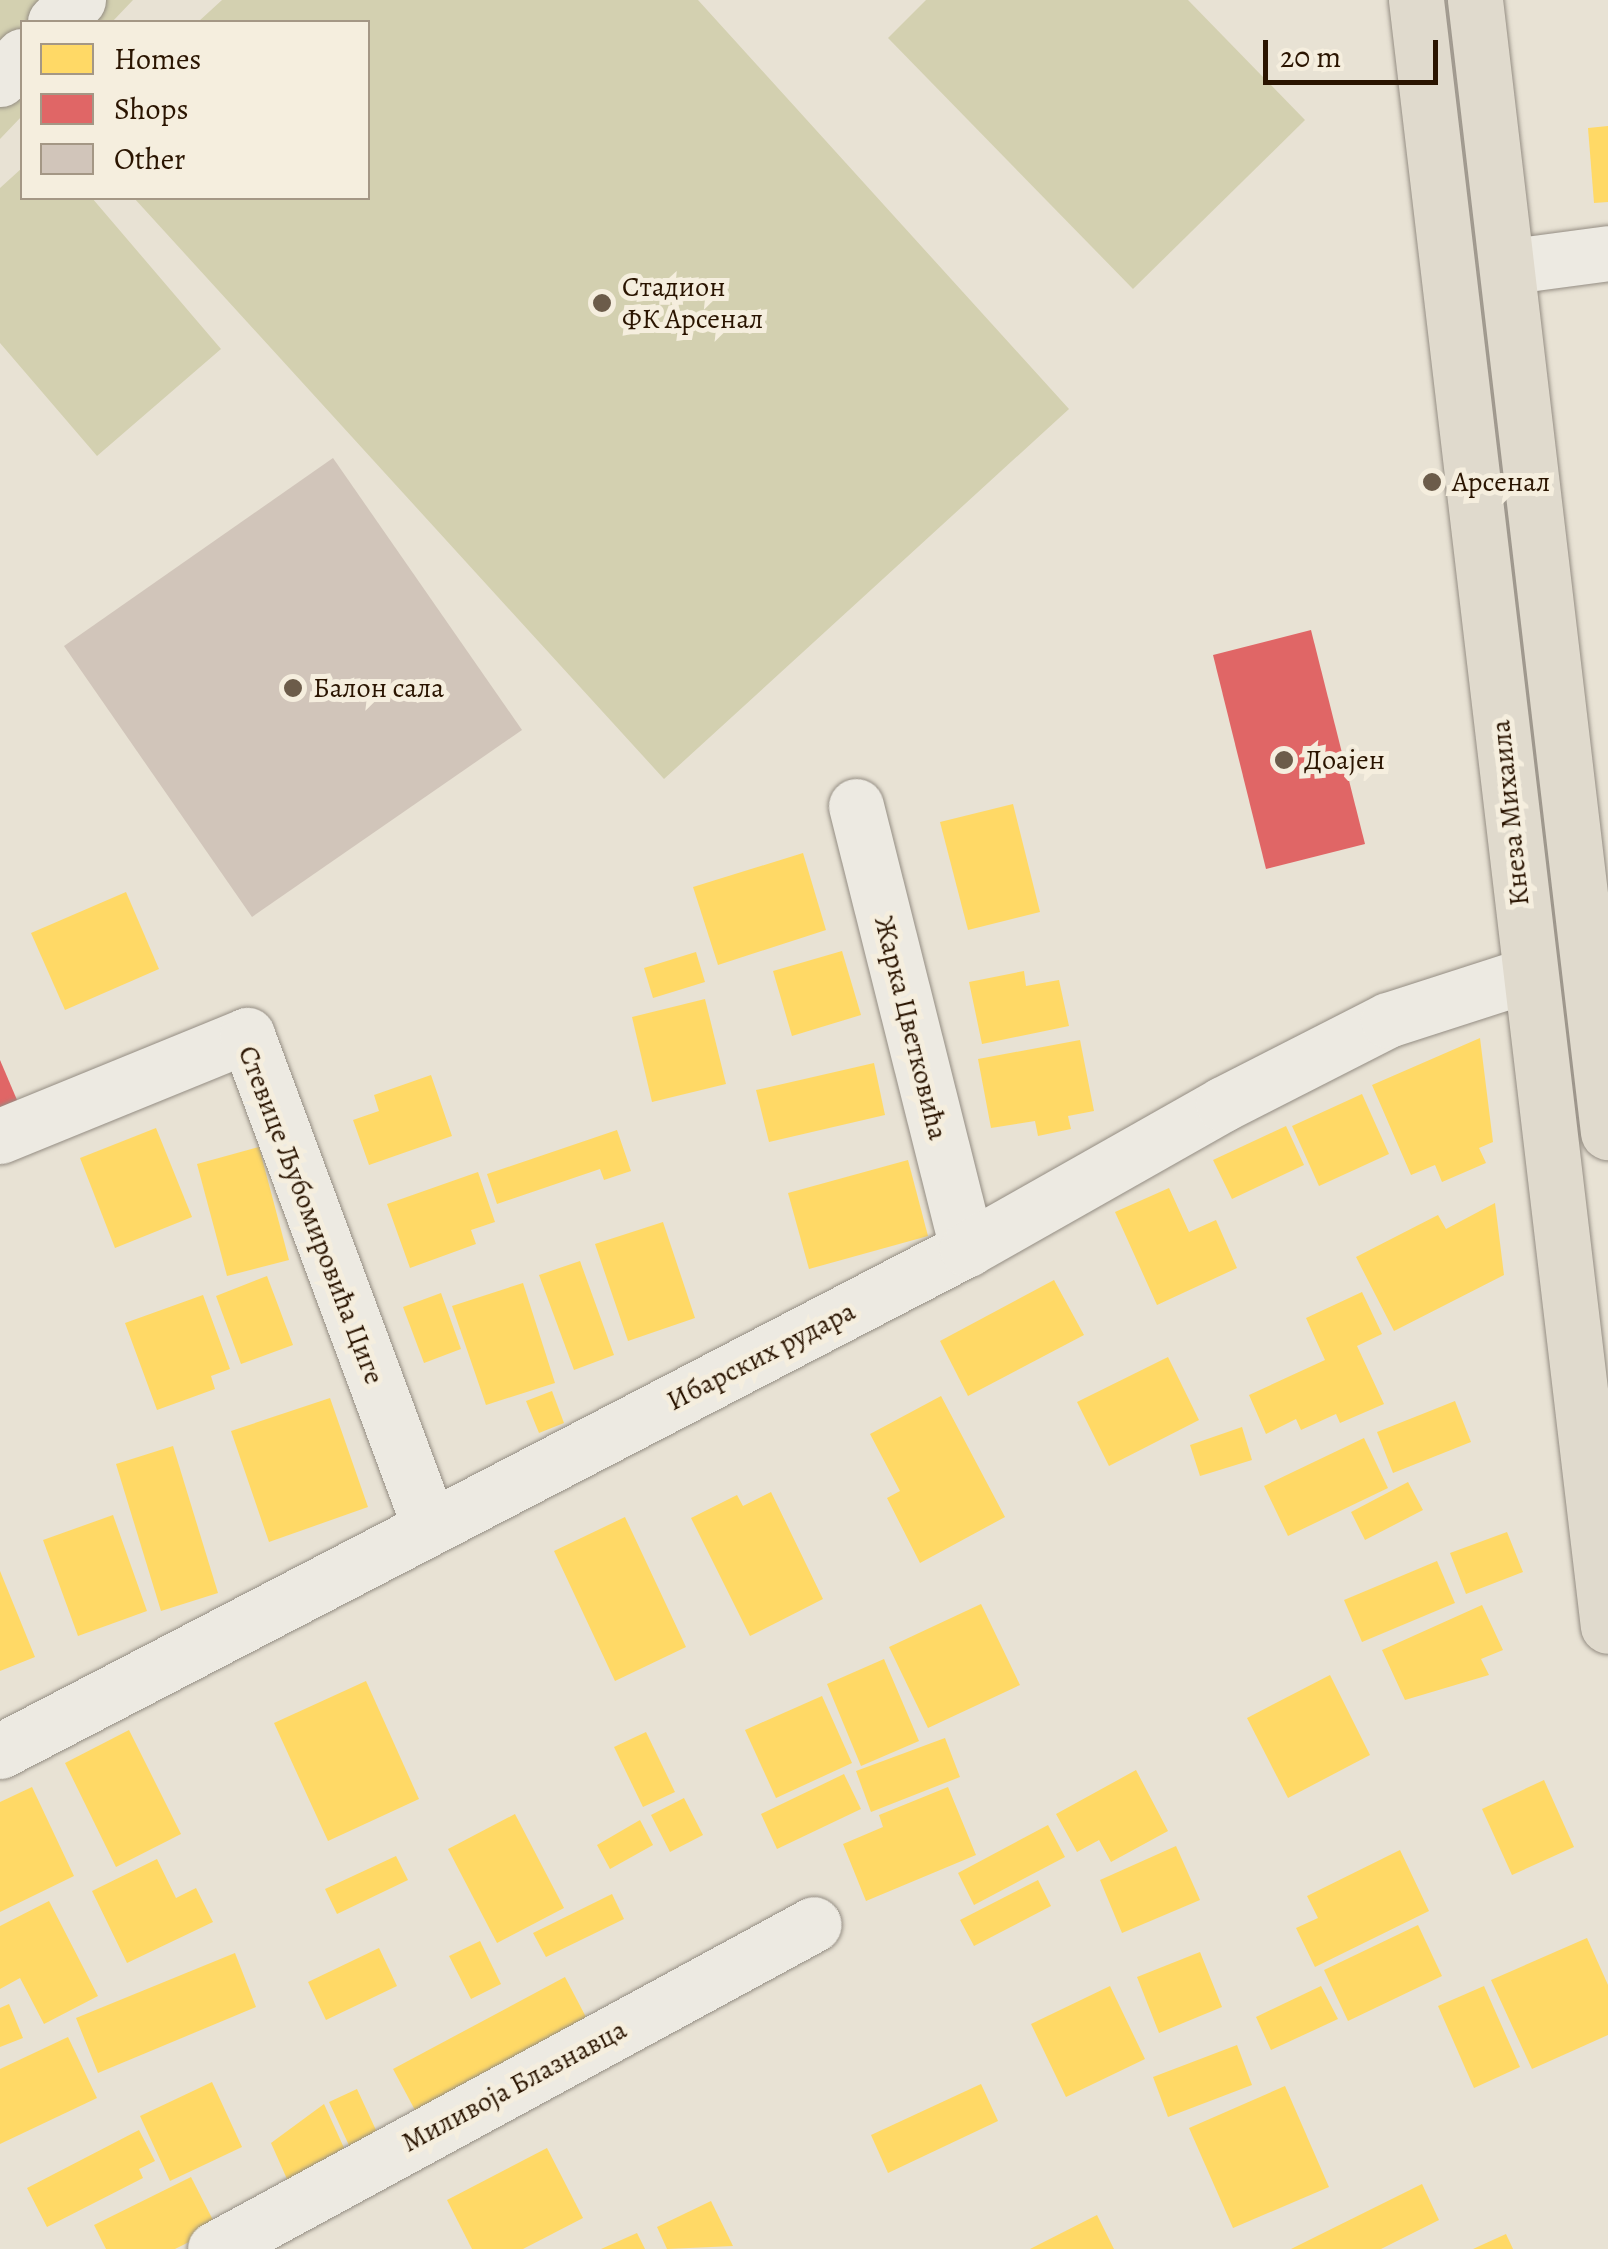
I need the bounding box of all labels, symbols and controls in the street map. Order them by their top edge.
legend [20,20,370,200]
scale bar [1268,20,1443,82]
text: 20 m [1280,37,1341,77]
text: Homes [114,39,201,79]
text: Shops [114,89,188,129]
text: Other [114,139,186,179]
place label: Стадион ФК Арсенал [622,270,763,336]
marker: Стадион ФК Арсенал [591,292,613,314]
place label: Арсенал [1452,465,1550,499]
marker: Арсенал [1421,471,1443,493]
place label: Балон сала [313,671,444,705]
marker: Балон сала [282,677,304,699]
street label: Кнеза Михаила [1484,718,1536,908]
place label: Доајен [1304,743,1385,777]
marker: Доајен [1273,749,1295,771]
street label: Жарка Цветковића [867,913,955,1143]
street label: Стевице Љубомировића Циге [231,1041,391,1389]
street label: Ибарских рудара [661,1294,861,1418]
street label: Миливоја Блазнавца [396,2013,632,2159]

